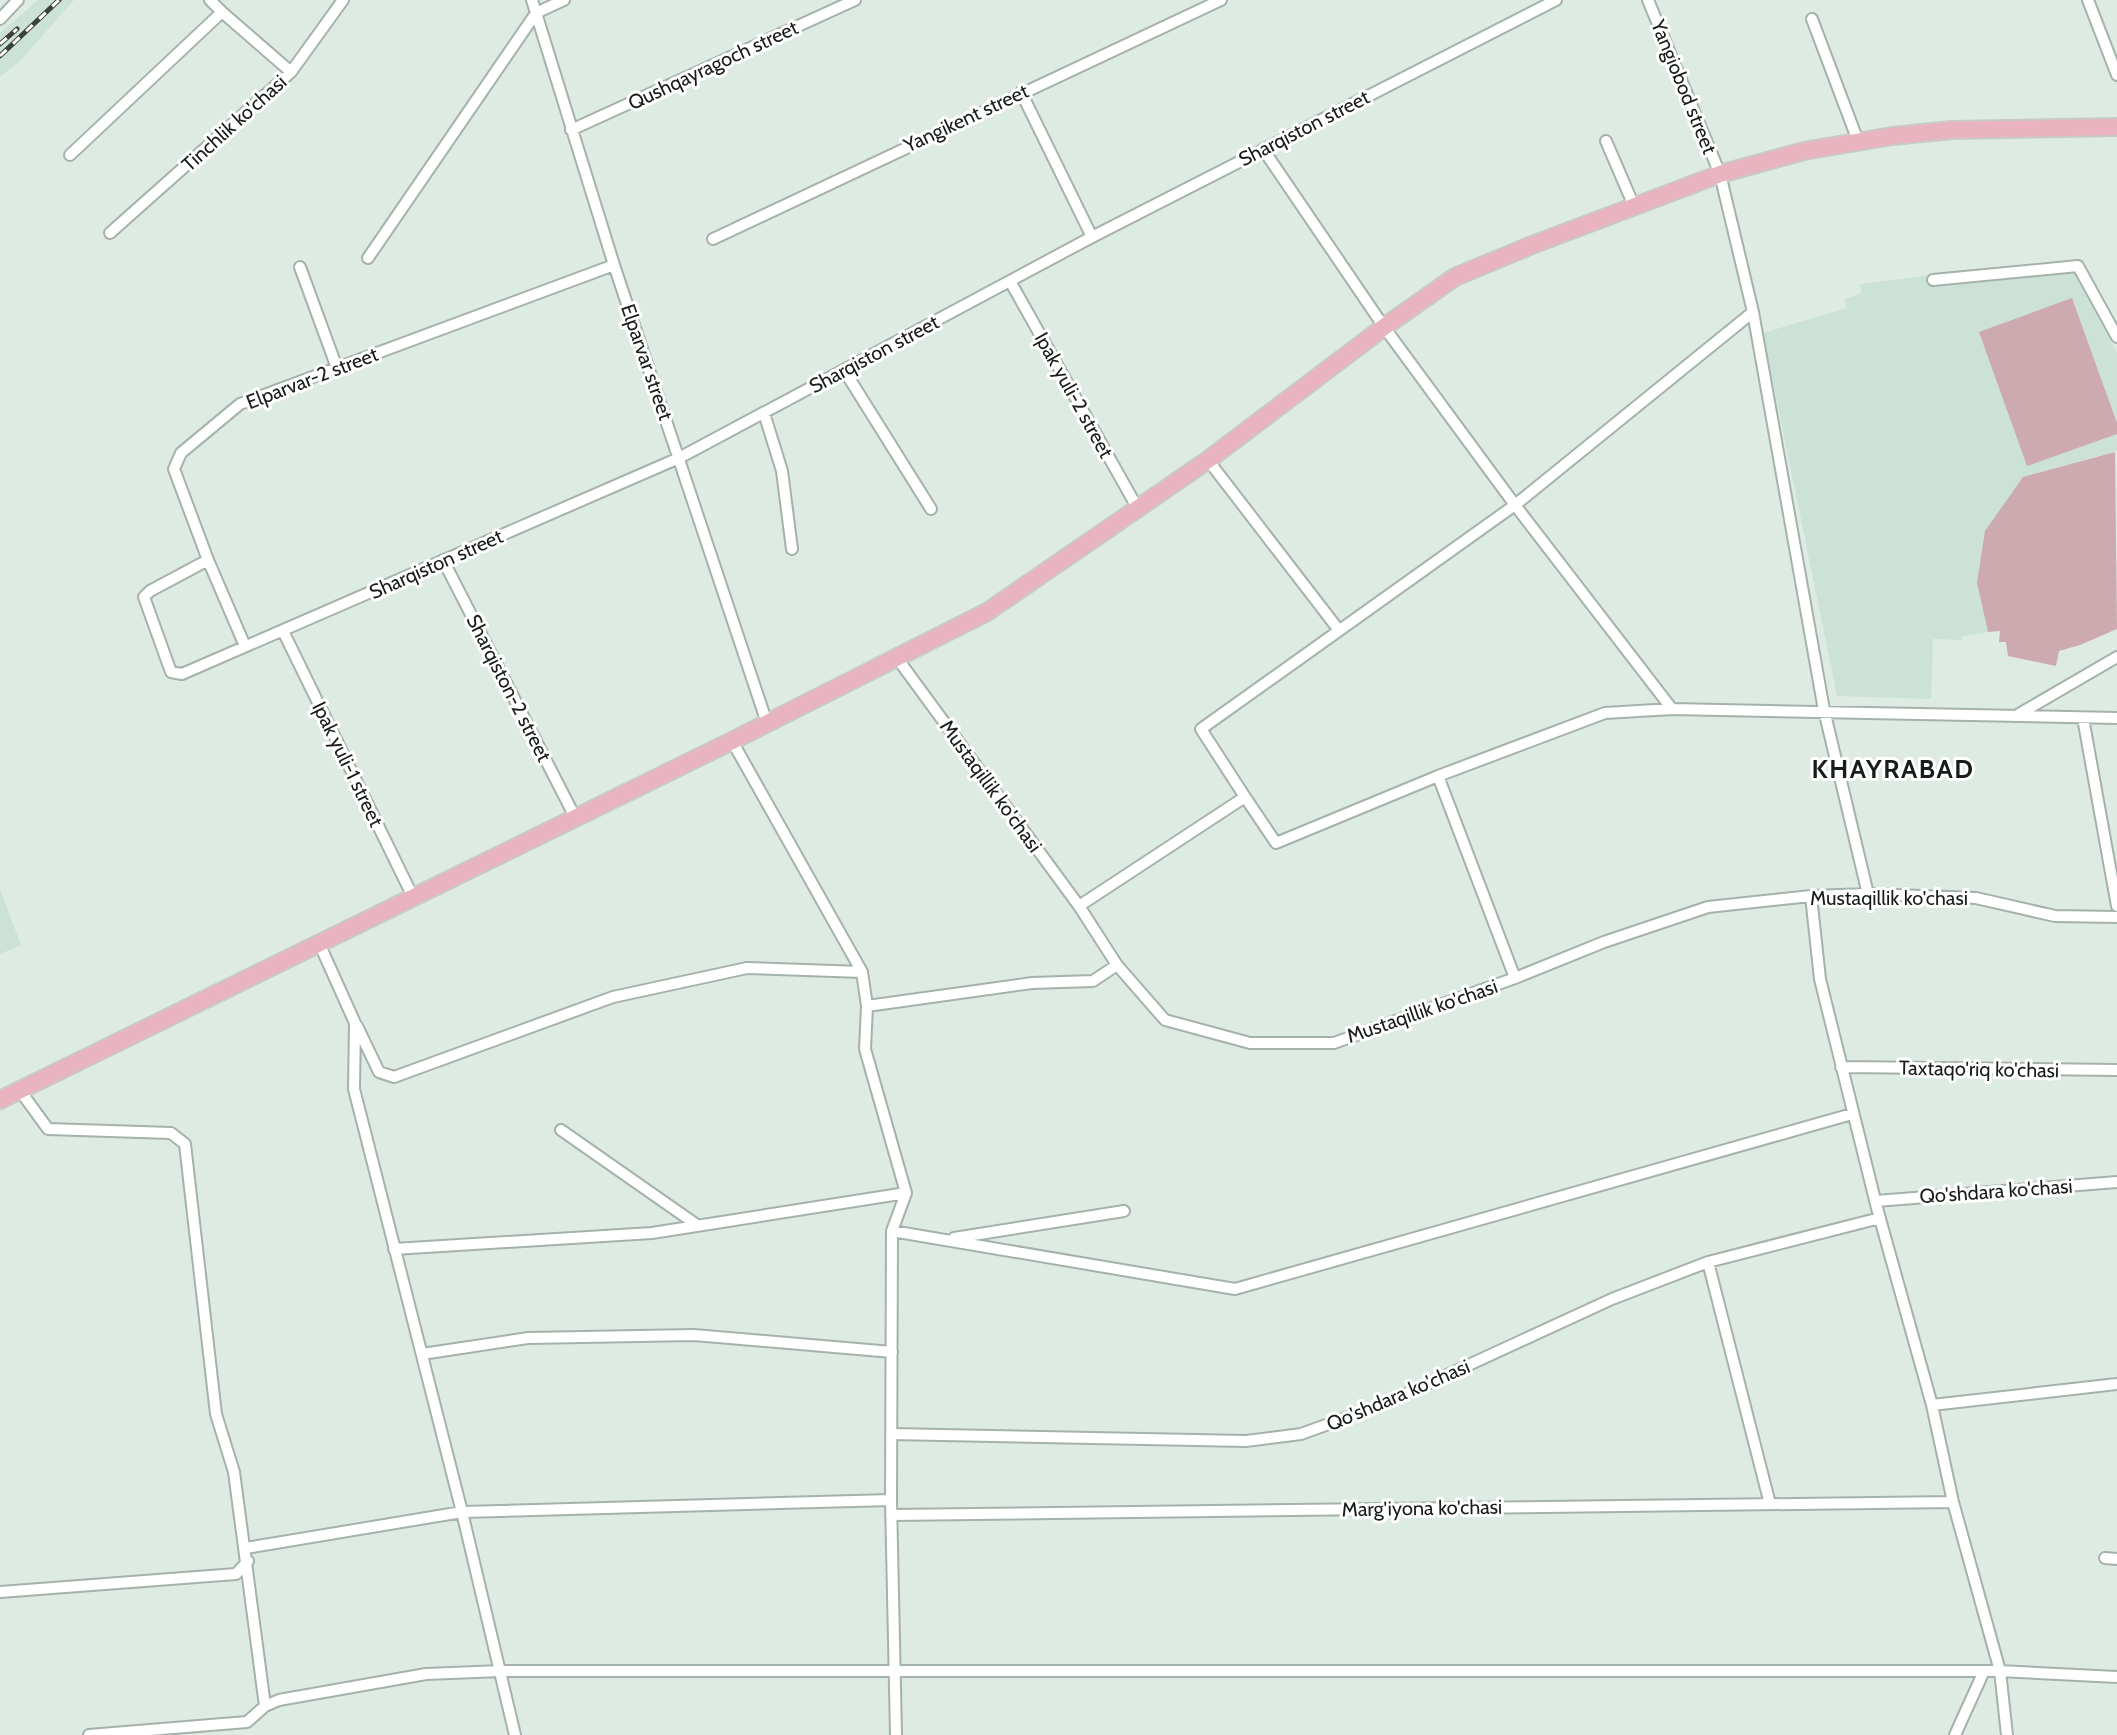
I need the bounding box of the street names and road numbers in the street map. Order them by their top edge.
street label: Qushqayragoch street [624,15,802,115]
street label: Yangiobod street [1646,16,1722,158]
street label: Tinchlik ko'chasi [177,70,291,176]
street label: Yangikent street [899,79,1032,158]
street label: Sharqiston street [1235,85,1374,171]
street label: Elparvar street [616,301,678,423]
street label: Sharqiston street [805,310,943,398]
street label: Ipak yuli-2 street [1030,328,1119,462]
street label: Elparvar-2 street [243,342,382,414]
street label: Sharqiston street [366,524,507,604]
street label: Sharqiston-2 street [462,610,557,766]
street label: Ipak yuli-1 street [307,698,389,831]
street label: Mustaqillik ko'chasi [935,715,1047,857]
street label: Mustaqillik ko'chasi [1810,886,1968,910]
street label: Mustaqillik ko'chasi [1343,974,1501,1048]
street label: Taxtaqo'riq ko'chasi [1899,1056,2059,1082]
street label: Qo'shdara ko'chasi [1919,1174,2073,1208]
street label: Qo'shdara ko'chasi [1323,1354,1473,1436]
street label: Marg'iyona ko'chasi [1342,1495,1502,1521]

